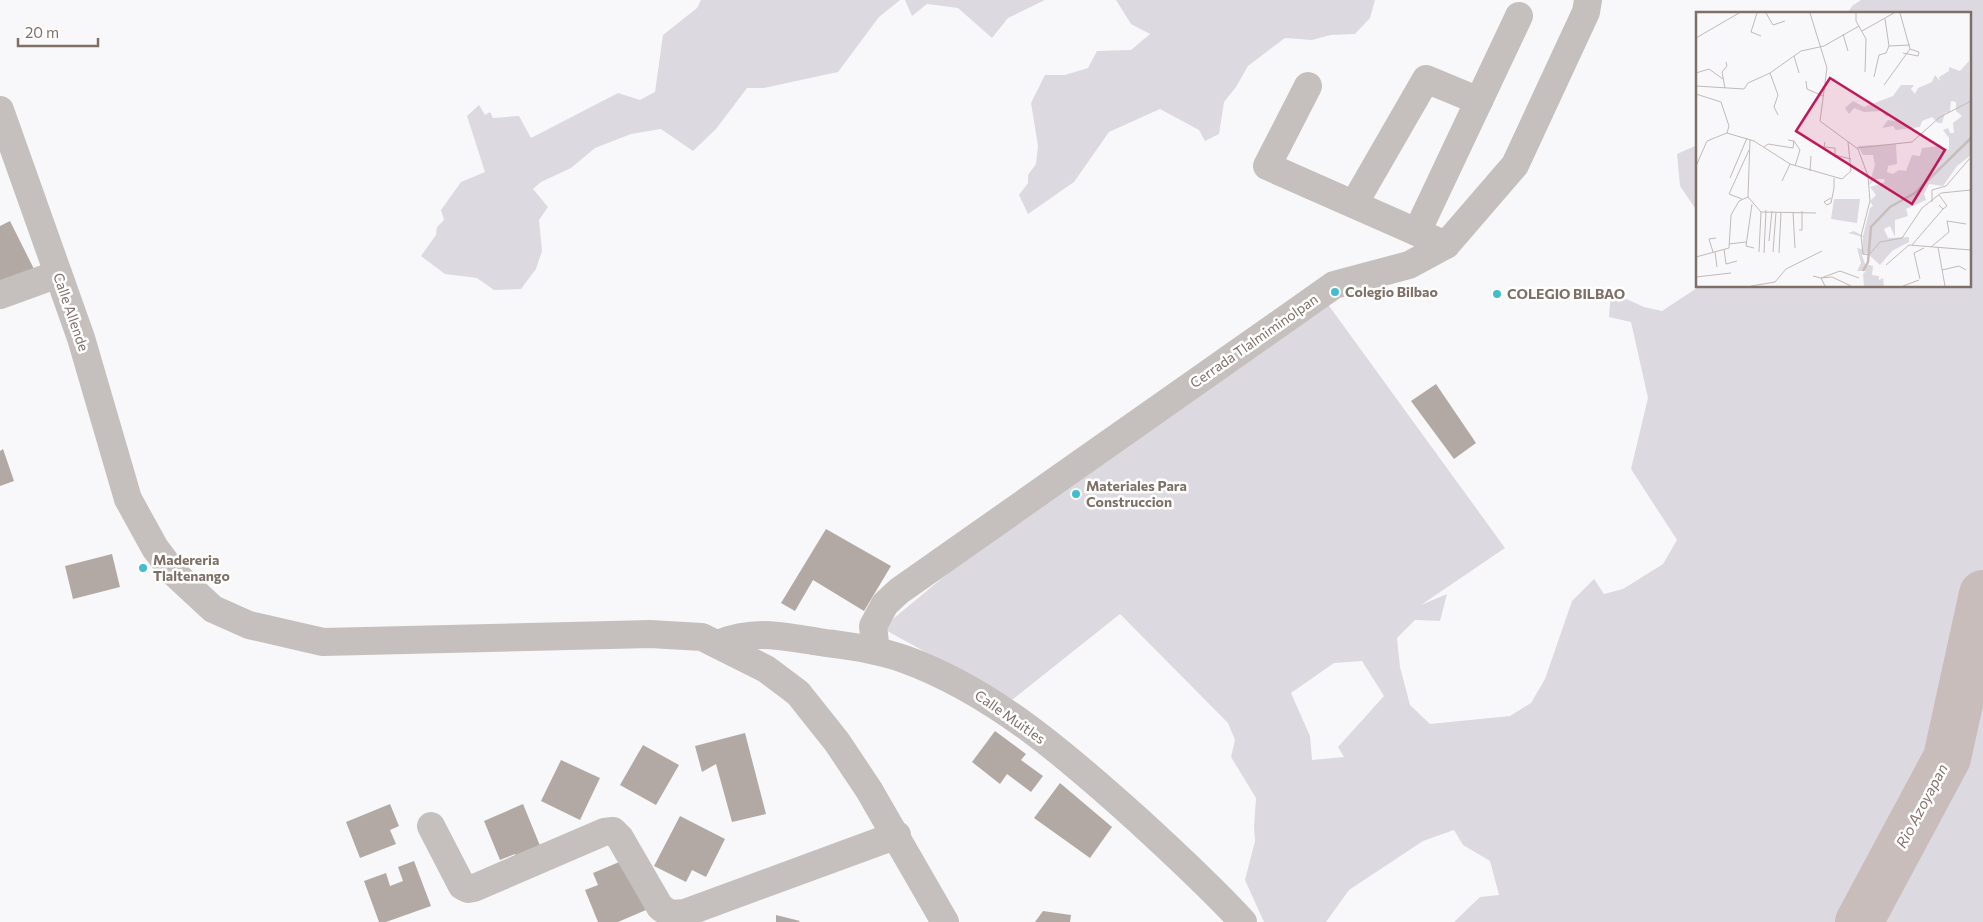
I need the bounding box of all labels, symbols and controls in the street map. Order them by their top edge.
inset map [1696,12,1970,288]
scale bar [18,15,98,47]
text: 20 m [25,23,59,41]
street label: Calle Allende [50,270,93,353]
place label: Colegio Bilbao [1345,283,1438,300]
place label: COLEGIO BILBAO [1507,285,1625,302]
marker: Colegio Bilbao [1329,286,1341,298]
marker: COLEGIO BILBAO [1491,288,1503,300]
street label: Cerrada Tlalmiminolpan [1187,290,1321,391]
place label: Materiales Para Construccion [1086,477,1187,510]
marker: Materiales Para Construccion [1070,488,1082,500]
place label: Madereria Tlaltenango [153,551,230,584]
marker: Madereria Tlaltenango [137,562,149,574]
street label: Calle Muitles [972,686,1049,747]
water label: Rio Azoyapan [1891,760,1951,851]

